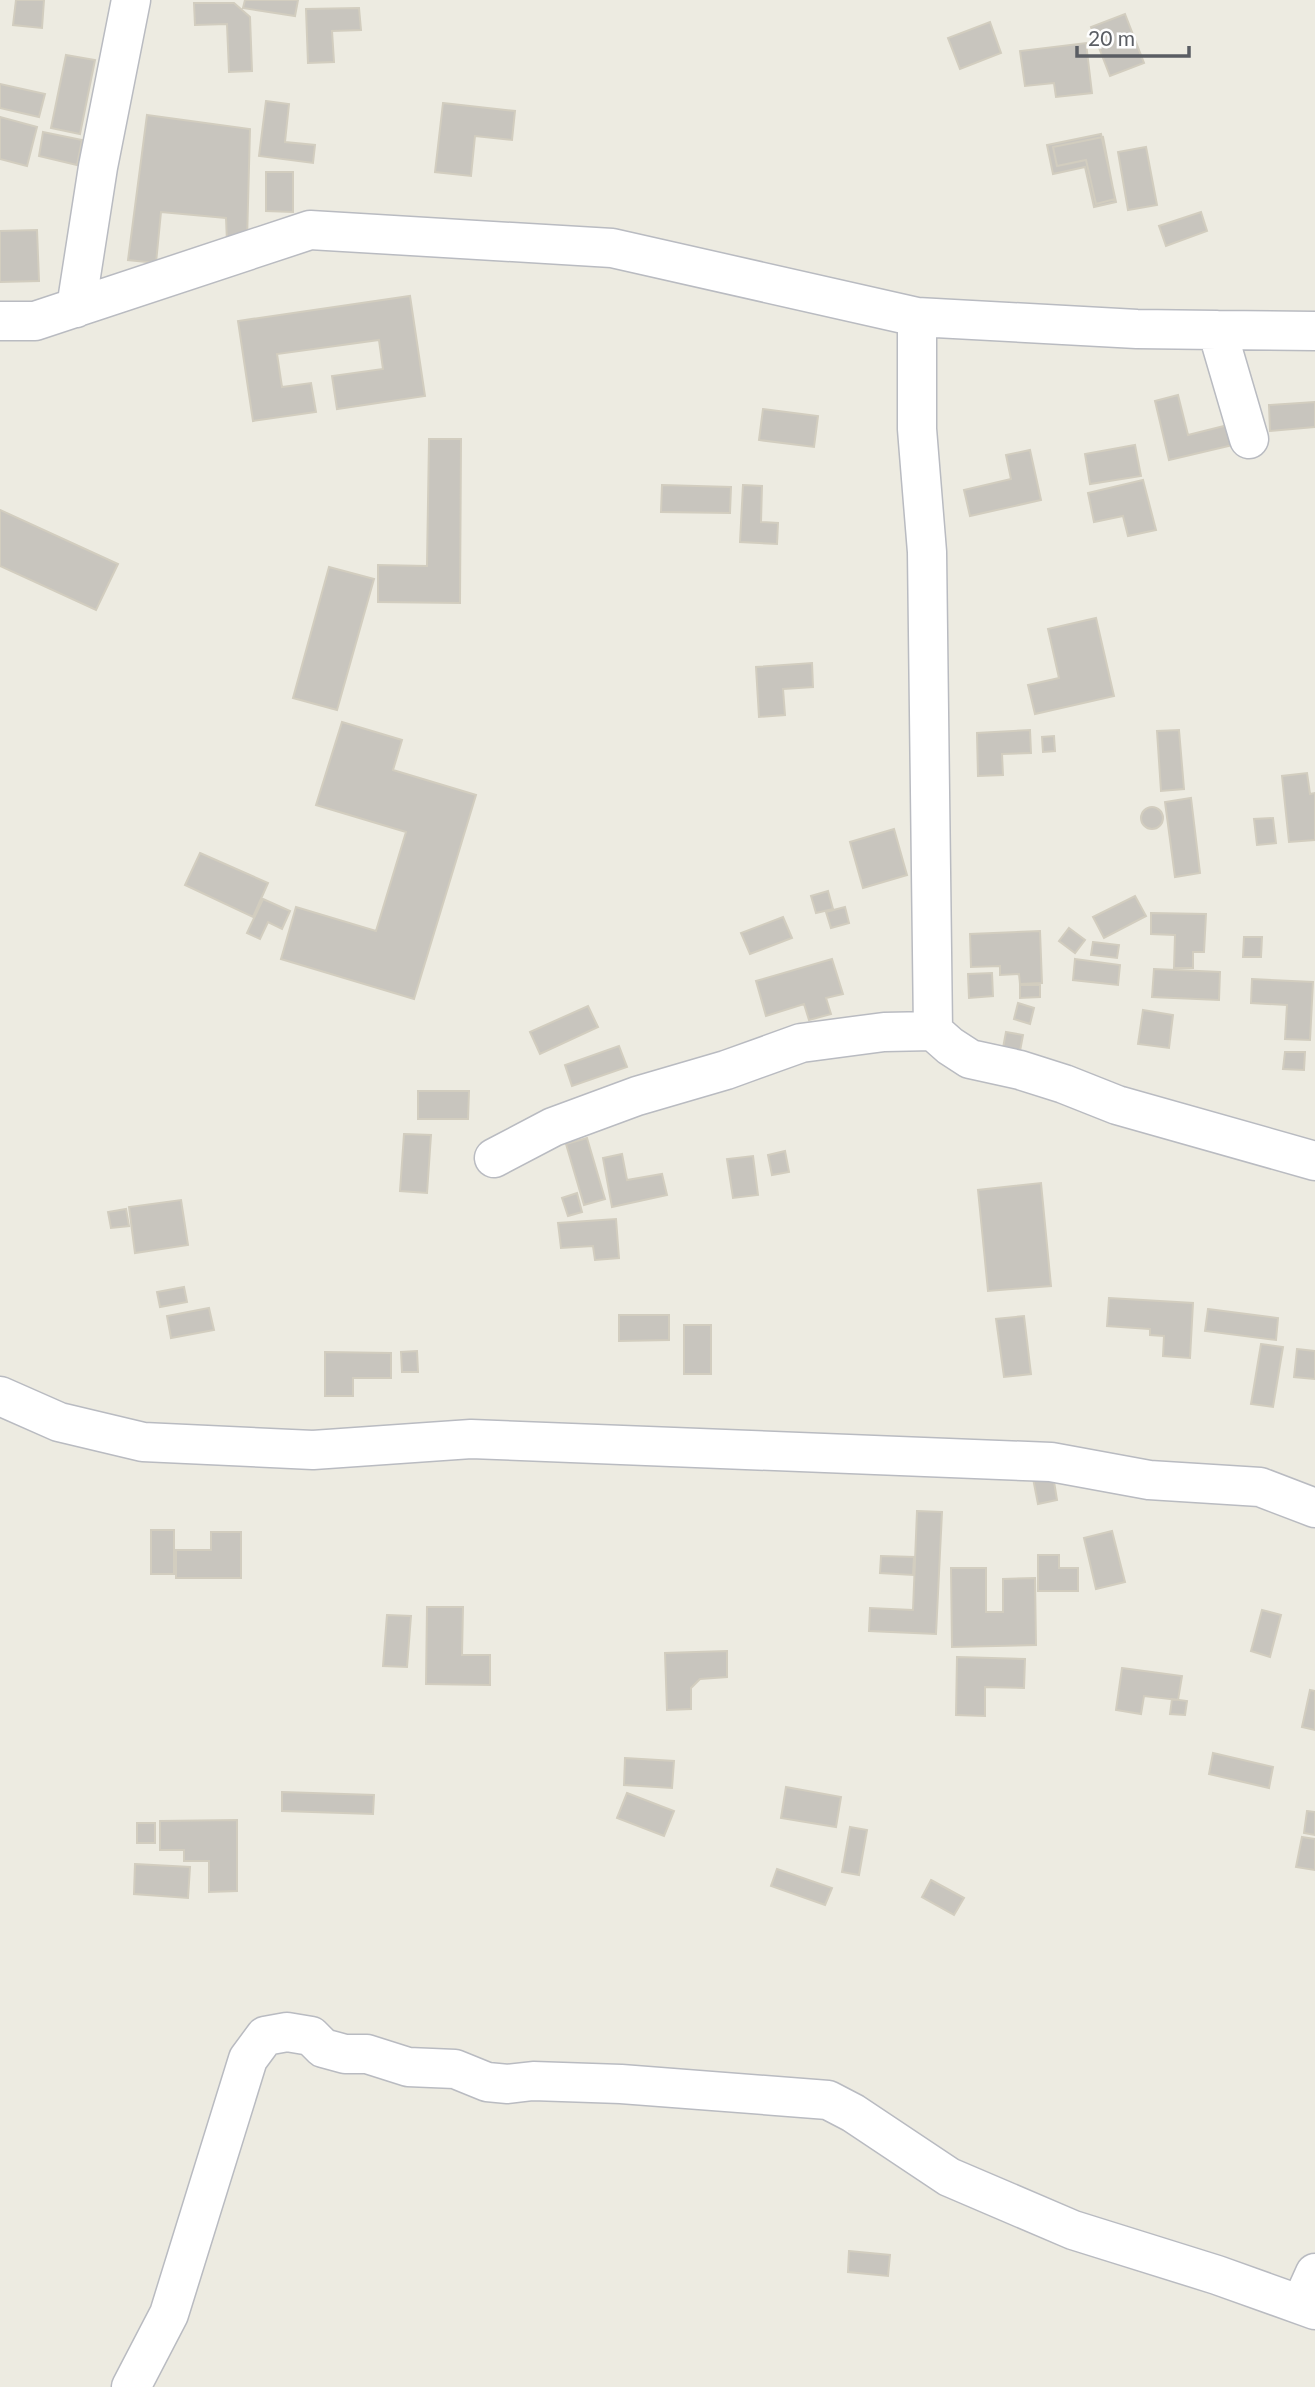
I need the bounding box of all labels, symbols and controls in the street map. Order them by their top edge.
scale bar [1077,14,1189,58]
text: 20 m [1088,25,1135,50]

